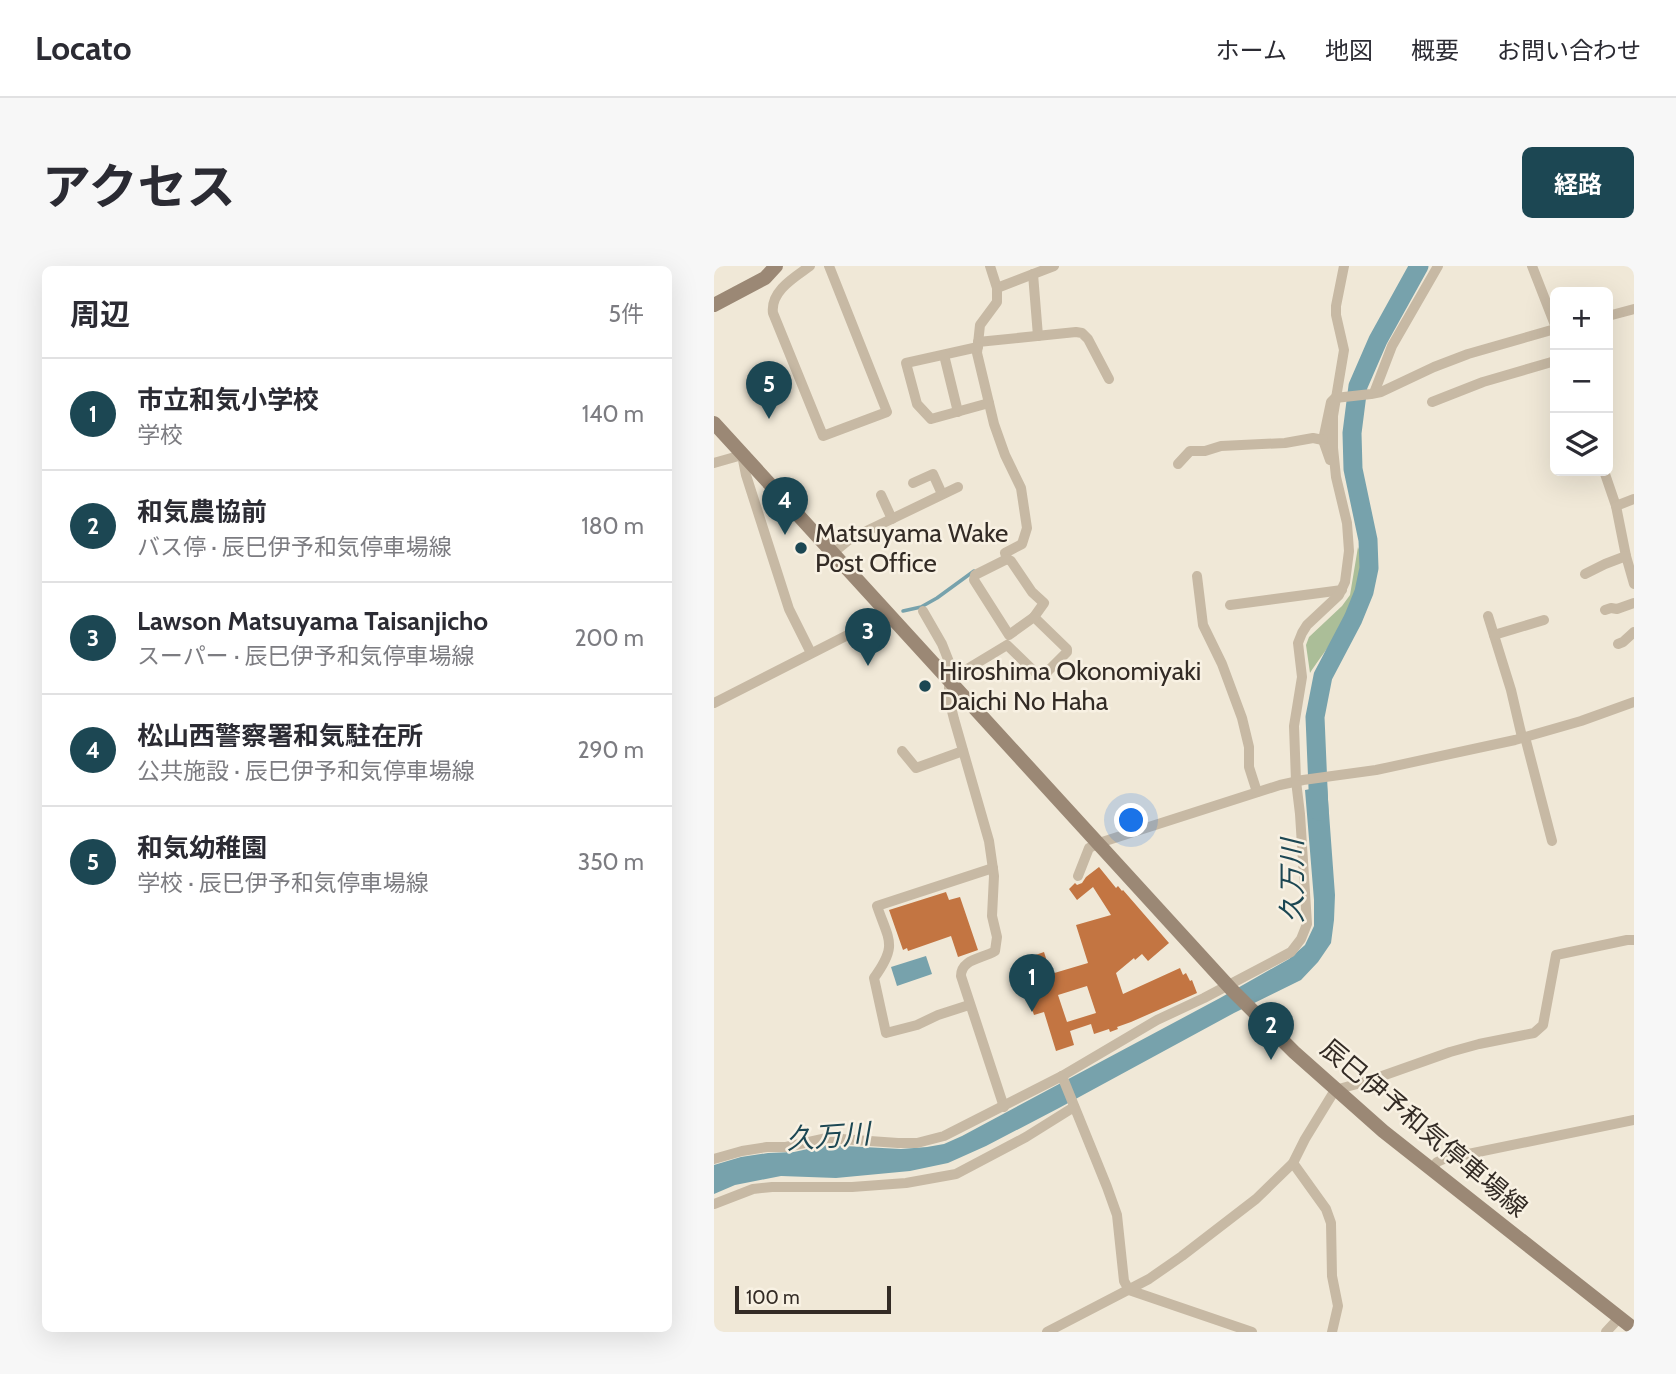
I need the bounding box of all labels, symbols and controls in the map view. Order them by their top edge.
text: Locato [35,28,131,68]
text: ホーム [1216,36,1287,65]
text: 地図 [1325,36,1373,65]
text: 概要 [1411,36,1459,65]
text: お問い合わせ [1497,36,1641,65]
button: 経路 [1522,147,1634,218]
text: アクセス [42,157,236,216]
map controls [1550,287,1613,476]
button: + [1550,287,1613,350]
text: 周辺 [70,296,130,333]
text: 5件 [609,300,644,328]
button: − [1550,350,1613,413]
pin: 5 [746,361,792,419]
text: 市立和気小学校 [137,384,319,416]
text: 1 [89,400,97,428]
text: 140 m [582,400,644,428]
button: layers [1550,413,1613,476]
text: 学校 [137,421,183,449]
pin: 4 [762,477,808,535]
text: 和気農協前 [137,496,267,528]
text: 2 [87,512,99,540]
text: 180 m [581,512,644,540]
place label: Matsuyama Wake Post Office [815,517,1008,579]
text: バス停 · 辰巳伊予和気停車場線 [137,533,452,561]
marker: Matsuyama Wake Post Office [793,540,809,556]
text: Lawson Matsuyama Taisanjicho [137,605,488,637]
pin: 3 [845,608,891,666]
text: 3 [87,624,99,652]
text: 200 m [574,624,644,652]
text: スーパー · 辰巳伊予和気停車場線 [137,642,475,670]
place label: Hiroshima Okonomiyaki Daichi No Haha [939,655,1201,717]
marker: Hiroshima Okonomiyaki Daichi No Haha [917,678,933,694]
text: 松山西警察署和気駐在所 [137,720,423,752]
text: 4 [86,736,100,764]
text: 290 m [577,736,644,764]
text: 公共施設 · 辰巳伊予和気停車場線 [137,757,475,785]
your location [1114,803,1148,837]
text: 和気幼稚園 [137,832,267,864]
water label: 久万川 [1275,836,1309,923]
text: 5 [87,848,99,876]
text: 350 m [578,848,644,876]
text: 学校 · 辰巳伊予和気停車場線 [137,869,429,897]
pin: 1 [1009,954,1055,1012]
pin: 2 [1248,1002,1294,1060]
street label: 辰巳伊予和気停車場線 [1314,1032,1534,1224]
water label: 久万川 [785,1116,874,1156]
scale bar [735,1283,891,1315]
text: 100 m [746,1286,800,1309]

